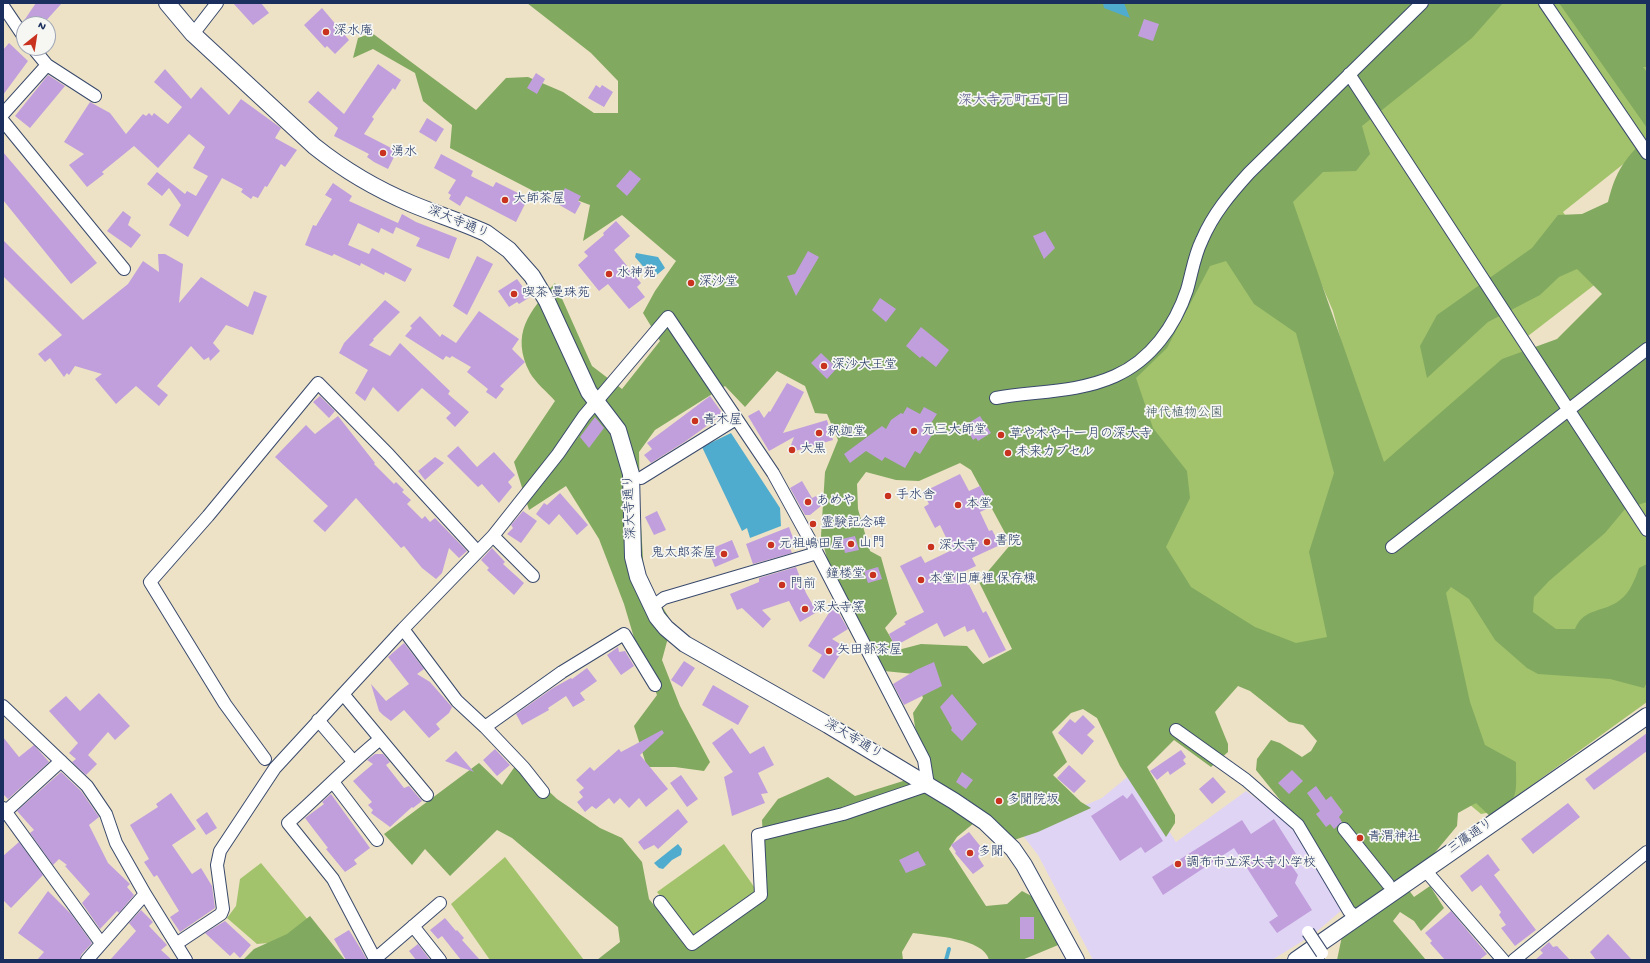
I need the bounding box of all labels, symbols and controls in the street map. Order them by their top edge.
north arrow [16,16,56,56]
text: N [35,19,48,33]
place label: 深水庵 [334,24,373,40]
marker: 深水庵 [321,27,331,37]
district label: 深大寺元町五丁目 [958,94,1070,110]
place label: 湧水 [391,145,417,161]
marker: 湧水 [378,148,388,158]
place label: 大師茶屋 [513,192,565,208]
marker: 大師茶屋 [500,195,510,205]
street label: 深大寺通り [425,203,491,243]
place label: 水神苑 [617,266,656,282]
marker: 水神苑 [604,269,614,279]
place label: 深沙堂 [699,275,738,291]
marker: 深沙堂 [686,278,696,288]
place label: 喫茶 曼珠苑 [522,286,590,302]
marker: 喫茶 曼珠苑 [509,289,519,299]
place label: 深沙大王堂 [832,358,897,374]
marker: 深沙大王堂 [819,361,829,371]
park label: 神代植物公園 [1145,406,1223,422]
place label: 青木屋 [703,413,742,429]
marker: 青木屋 [690,416,700,426]
place label: 元三大師堂 [922,423,987,439]
place label: 釈迦堂 [827,425,866,441]
marker: 元三大師堂 [909,426,919,436]
place label: 草や木や十一月の深大寺 [1009,427,1152,443]
marker: 釈迦堂 [814,428,824,438]
marker: 草や木や十一月の深大寺 [996,430,1006,440]
place label: 大黒 [800,442,826,458]
marker: 大黒 [787,445,797,455]
place label: 未来カプセル [1016,445,1094,461]
marker: 未来カプセル [1003,448,1013,458]
street label: 深大寺通り [622,474,640,540]
place label: 手水舎 [896,488,935,504]
marker: 手水舎 [883,491,893,501]
place label: あめや [816,494,855,510]
marker: あめや [803,497,813,507]
place label: 本堂 [966,497,992,513]
marker: 本堂 [953,500,963,510]
place label: 霊験記念碑 [821,516,886,532]
marker: 霊験記念碑 [808,519,818,529]
place label: 書院 [995,534,1021,550]
place label: 山門 [859,536,885,552]
place label: 元祖嶋田屋 [779,537,844,553]
marker: 書院 [982,537,992,547]
marker: 山門 [846,539,856,549]
place label: 深大寺 [939,539,978,555]
marker: 元祖嶋田屋 [766,540,776,550]
marker: 深大寺 [926,542,936,552]
place label: 鬼太郎茶屋 [651,546,716,562]
marker: 鬼太郎茶屋 [719,549,729,559]
place label: 鐘楼堂 [826,567,865,583]
marker: 鐘楼堂 [868,570,878,580]
place label: 本堂旧庫裡 保存棟 [929,572,1036,588]
marker: 本堂旧庫裡 保存棟 [916,575,926,585]
place label: 門前 [790,577,816,593]
marker: 門前 [777,580,787,590]
place label: 深大寺窯 [813,601,865,617]
marker: 深大寺窯 [800,604,810,614]
place label: 矢田部茶屋 [837,643,902,659]
marker: 矢田部茶屋 [824,646,834,656]
street label: 深大寺通り [821,717,885,763]
place label: 多聞院坂 [1007,793,1059,809]
marker: 多聞院坂 [994,796,1004,806]
street label: 三鷹通り [1445,816,1497,858]
place label: 青渭神社 [1368,830,1420,846]
marker: 青渭神社 [1355,833,1365,843]
place label: 多聞 [978,845,1004,861]
marker: 多聞 [965,848,975,858]
place label: 調布市立深大寺小学校 [1186,856,1316,872]
marker: 調布市立深大寺小学校 [1173,859,1183,869]

